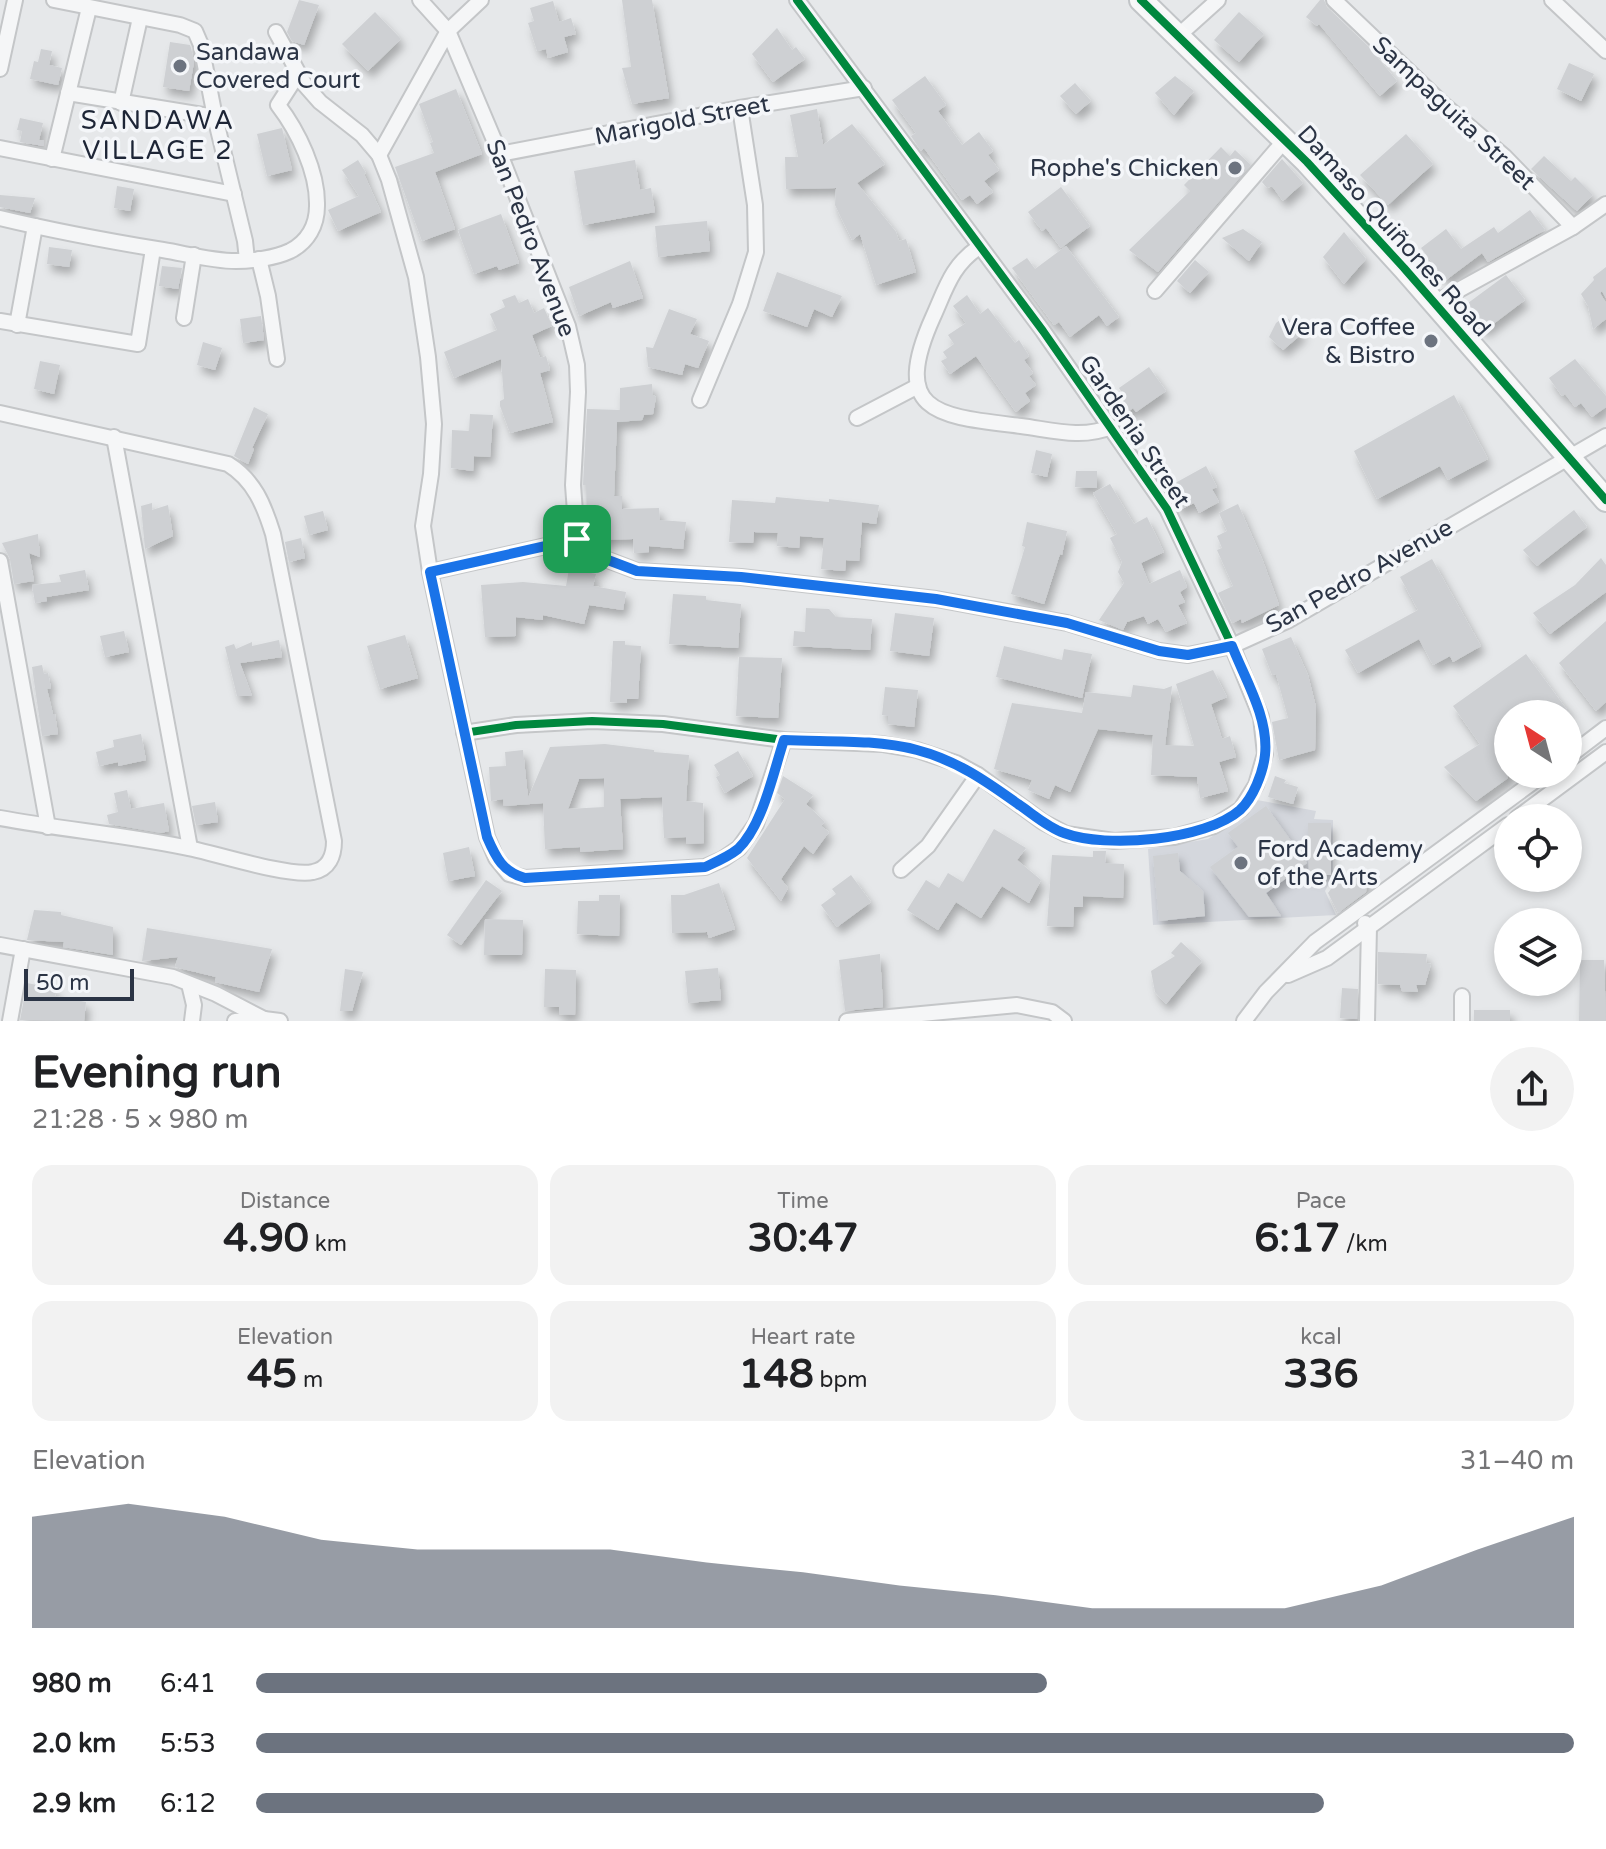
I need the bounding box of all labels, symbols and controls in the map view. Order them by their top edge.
street label: Sampaguita Street [1366,30,1541,196]
place label: Sandawa Covered Court [196,38,361,95]
marker: Sandawa Covered Court [171,57,189,75]
street label: Marigold Street [592,89,772,152]
district label: SANDAWA VILLAGE 2 [81,105,235,166]
street label: Damaso Quiñones Road [1291,120,1496,343]
street label: San Pedro Avenue [480,135,582,341]
place label: Rophe's Chicken [1030,154,1219,183]
marker: Rophe's Chicken [1226,159,1244,177]
place label: Vera Coffee & Bistro [1281,313,1415,370]
marker: Vera Coffee & Bistro [1422,332,1440,350]
street label: Gardenia Street [1073,349,1196,513]
pin [543,505,611,573]
street label: San Pedro Avenue [1261,513,1458,640]
icon: arrive [555,517,599,561]
north arrow [1494,700,1582,788]
map controls [1494,700,1582,996]
button: locate [1494,804,1582,892]
place label: Ford Academy of the Arts [1257,835,1423,892]
marker: Ford Academy of the Arts [1232,854,1250,872]
button: layers [1494,908,1582,996]
scale bar [24,965,134,1001]
text: 50 m [36,970,90,996]
text: Evening run [32,1047,281,1100]
button: share [1490,1047,1574,1131]
text: 21:28 · 5 × 980 m [32,1104,248,1135]
text: Distance [240,1188,330,1214]
text: Time [777,1188,829,1214]
text: Pace [1296,1188,1346,1214]
text: 4.90 [223,1214,309,1262]
text: 30:47 [748,1214,858,1262]
text: 6:17 [1254,1214,1340,1262]
text: km [309,1231,347,1257]
text: /km [1340,1231,1388,1257]
text: Elevation [237,1324,333,1350]
text: Heart rate [751,1324,855,1350]
text: kcal [1300,1324,1342,1350]
text: 45 [247,1350,297,1398]
text: 148 [738,1350,814,1398]
text: 336 [1283,1350,1359,1398]
text: m [297,1367,323,1393]
text: bpm [814,1367,868,1393]
text: Elevation [32,1445,146,1476]
text: 31–40 m [1460,1445,1574,1476]
text: 980 m [32,1668,112,1699]
text: 6:41 [160,1668,216,1699]
text: 2.0 km [32,1728,116,1759]
text: 5:53 [160,1728,216,1759]
text: 2.9 km [32,1788,116,1819]
text: 6:12 [160,1788,216,1819]

